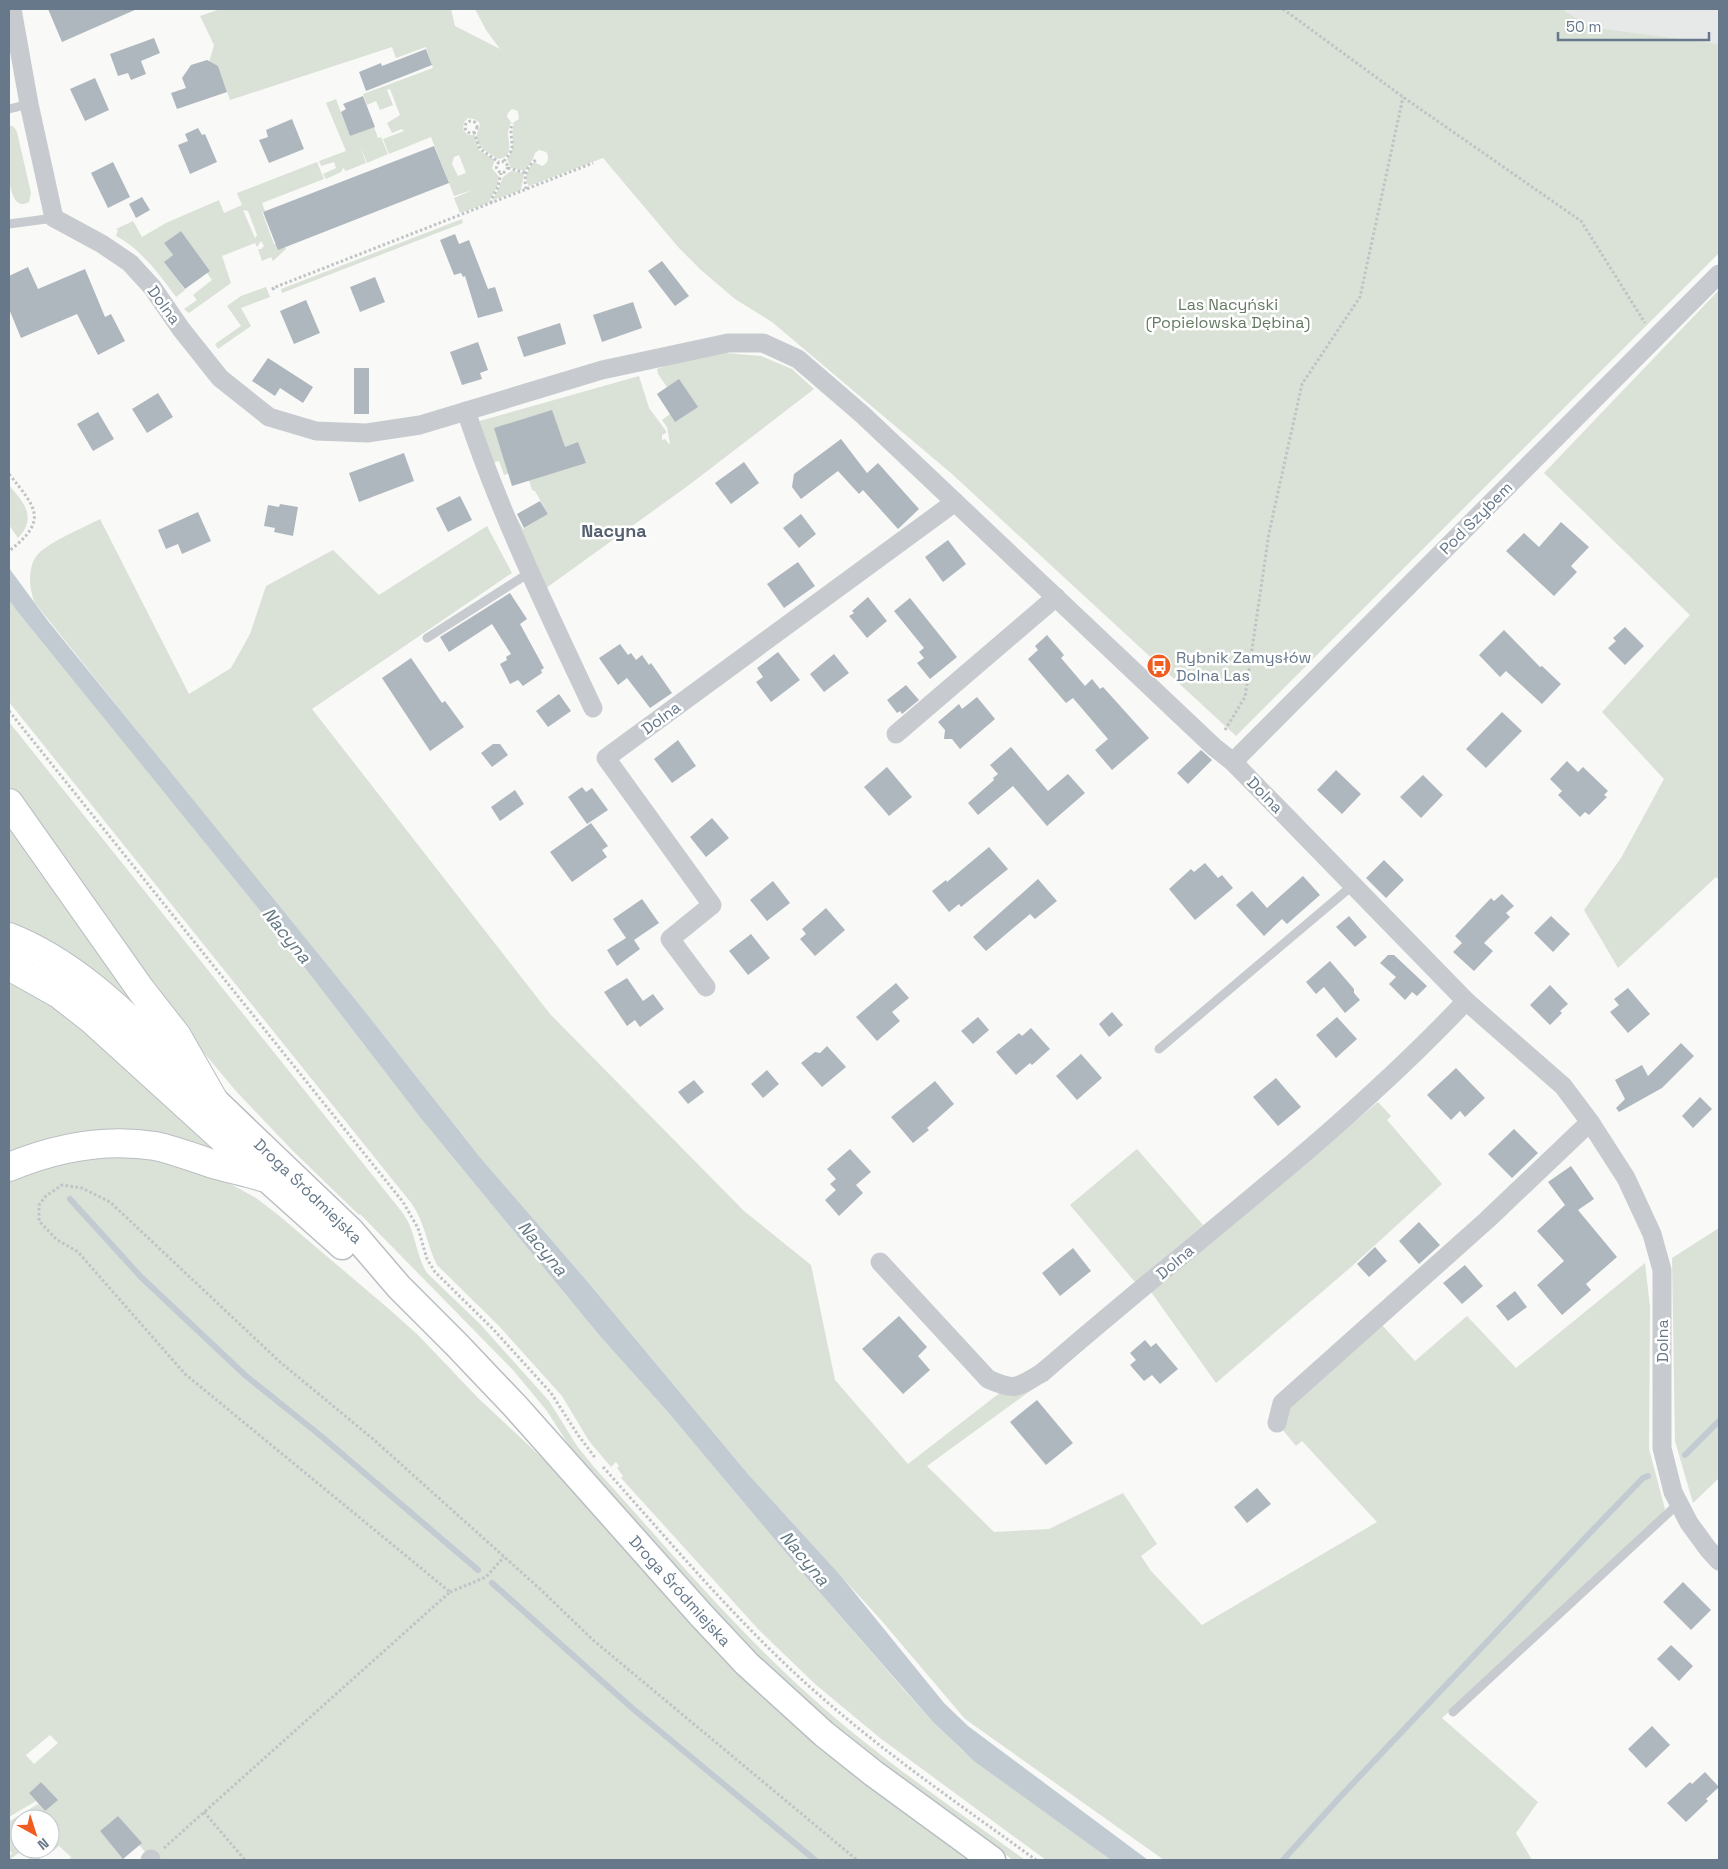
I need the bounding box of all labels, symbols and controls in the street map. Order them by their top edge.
scale bar [1558,10,1709,42]
text: 50 m [1566,17,1601,36]
street label: Dolna [143,281,185,329]
park label: Las Nacyński (Popielowska Dębina) [1146,294,1310,333]
street label: Pod Szybem [1435,477,1517,559]
district label: Nacyna [581,519,647,542]
place label: Rybnik Zamysłów Dolna Las [1176,647,1311,686]
bus stop icon: Rybnik Zamysłów Dolna Las [1146,653,1172,679]
street label: Dolna [637,697,685,739]
street label: Dolna [1242,772,1288,818]
water label: Nacyna [258,902,317,968]
street label: Droga Śródmiejska [249,1134,367,1248]
water label: Nacyna [513,1216,573,1281]
street label: Dolna [1152,1240,1198,1284]
street label: Dolna [1652,1319,1673,1363]
water label: Nacyna [775,1526,835,1591]
street label: Droga Śródmiejska [624,1531,736,1651]
north arrow [10,1809,60,1859]
text: N [34,1834,52,1854]

